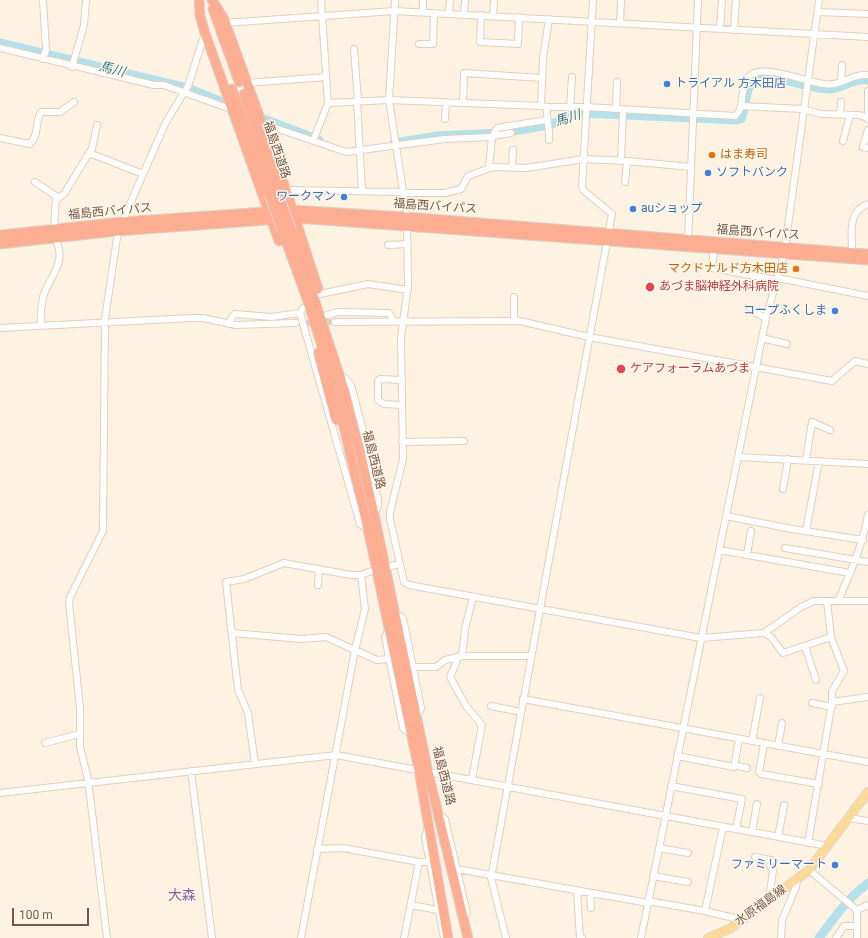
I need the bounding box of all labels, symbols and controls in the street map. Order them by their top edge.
water label: 馬川 [97,59,127,81]
place label: トライアル 方木田店 [675,77,786,91]
marker: トライアル 方木田店 [662,79,672,89]
water label: 馬川 [553,108,583,130]
street label: 福島西道路 [259,119,293,181]
place label: はま寿司 [720,148,768,162]
marker: はま寿司 [707,150,717,160]
place label: ソフトバンク [716,166,788,180]
marker: ソフトバンク [703,168,713,178]
place label: ワークマン [276,190,336,204]
marker: ワークマン [339,192,349,202]
street label: 福島西バイパス [393,197,477,217]
street label: 福島西バイパス [68,201,152,223]
place label: auショップ [641,202,702,216]
marker: auショップ [628,204,638,214]
street label: 福島西バイパス [716,223,800,243]
place label: マクドナルド方木田店 [668,262,788,276]
marker: マクドナルド方木田店 [791,264,801,274]
place label: あづま脳神経外科病院 [659,280,779,294]
marker: あづま脳神経外科病院 [644,281,656,293]
place label: コープふくしま [743,304,827,318]
marker: コープふくしま [830,306,840,316]
place label: ケアフォーラムあづま [630,362,750,376]
marker: ケアフォーラムあづま [615,363,627,375]
street label: 福島西道路 [359,429,387,491]
street label: 福島西道路 [429,745,457,807]
place label: ファミリーマート [731,858,827,872]
marker: ファミリーマート [830,860,840,870]
street label: 水原福島線 [732,883,790,929]
district label: 大森 [168,888,196,904]
scale bar [14,900,91,926]
text: 100 m [19,908,53,922]

